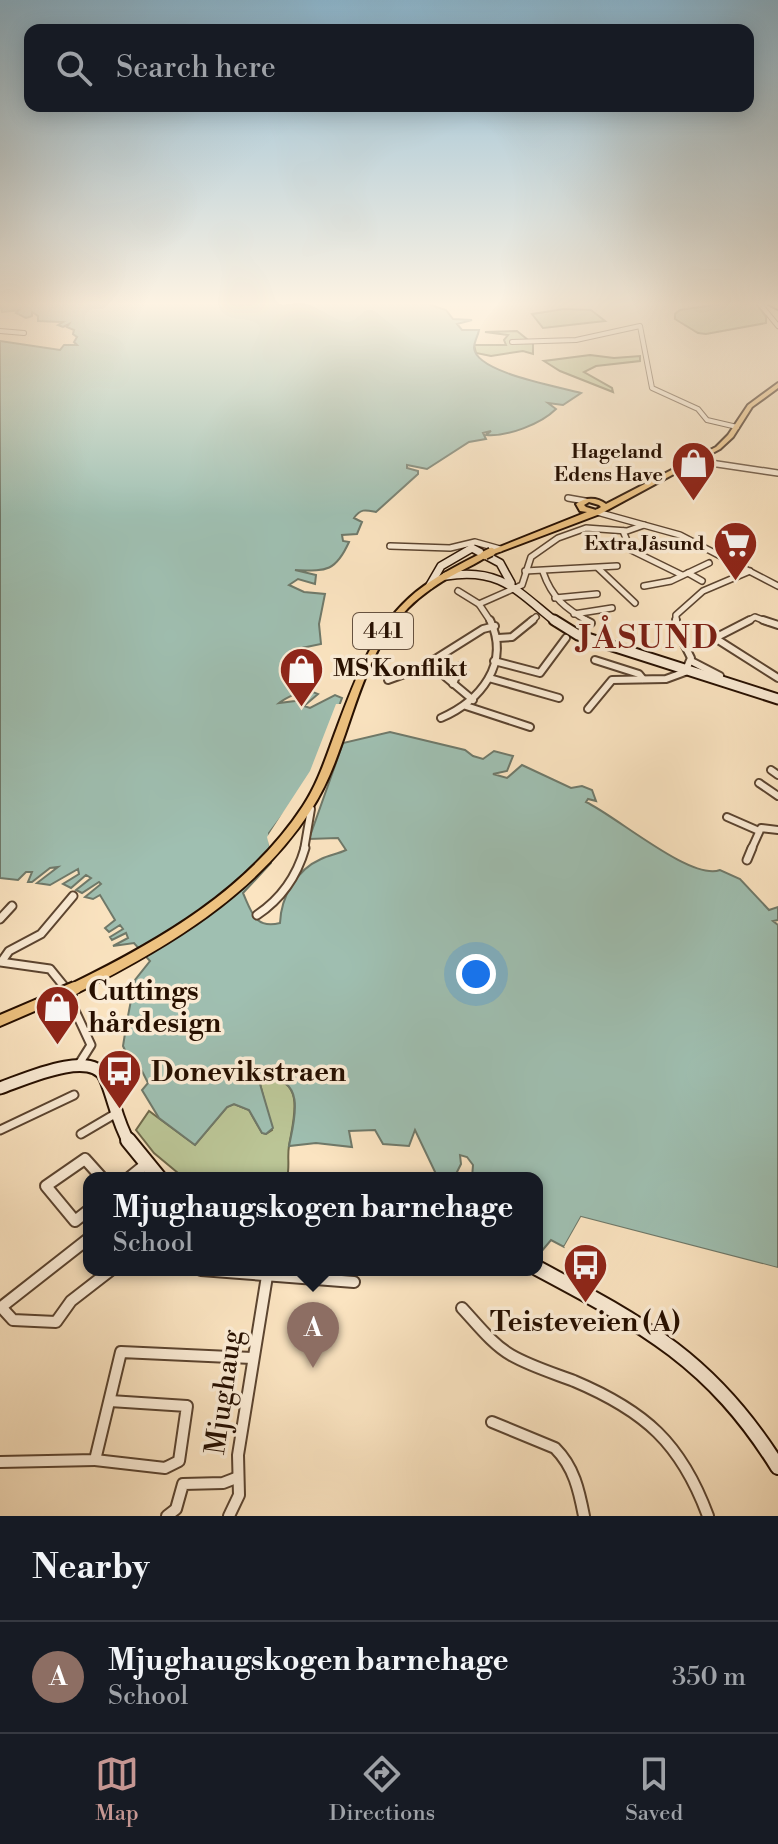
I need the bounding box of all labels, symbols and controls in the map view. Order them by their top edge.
search box [24,24,754,112]
icon: search [52,46,96,90]
text: Search here [116,49,276,87]
place label: Hageland Edens Have [554,440,663,488]
shop icon: Hageland Edens Have [670,440,718,503]
supermarket icon: Extra Jåsund [712,520,760,583]
place label: Extra Jåsund [584,532,705,557]
road number: 441 [353,613,413,649]
district label: JÅSUND [574,615,720,658]
shop icon: MS Konflikt [278,645,326,708]
place label: MS Konflikt [333,654,467,684]
your location [456,954,496,994]
place label: Cuttings hårdesign [88,974,221,1041]
shop icon: Cuttings hårdesign [33,983,81,1046]
bus stop icon: Donevikstraen [96,1048,144,1111]
place label: Donevikstraen [151,1055,346,1090]
popup [83,1172,543,1276]
text: Mjughaugskogen barnehage [113,1189,513,1227]
text: School [113,1227,193,1259]
bus stop icon: Teisteveien (A) [561,1241,609,1304]
pin: A [287,1302,339,1368]
place label: Teisteveien (A) [490,1305,680,1340]
street label: Mjughaug [198,1327,250,1457]
text: Nearby [32,1547,150,1589]
text: Mjughaugskogen barnehage [108,1642,509,1680]
text: A [49,1661,67,1693]
text: 350 m [672,1661,746,1693]
text: School [108,1680,188,1712]
tab: Map [95,1752,139,1827]
tab: Directions [329,1752,435,1827]
tab: Saved [625,1752,683,1827]

